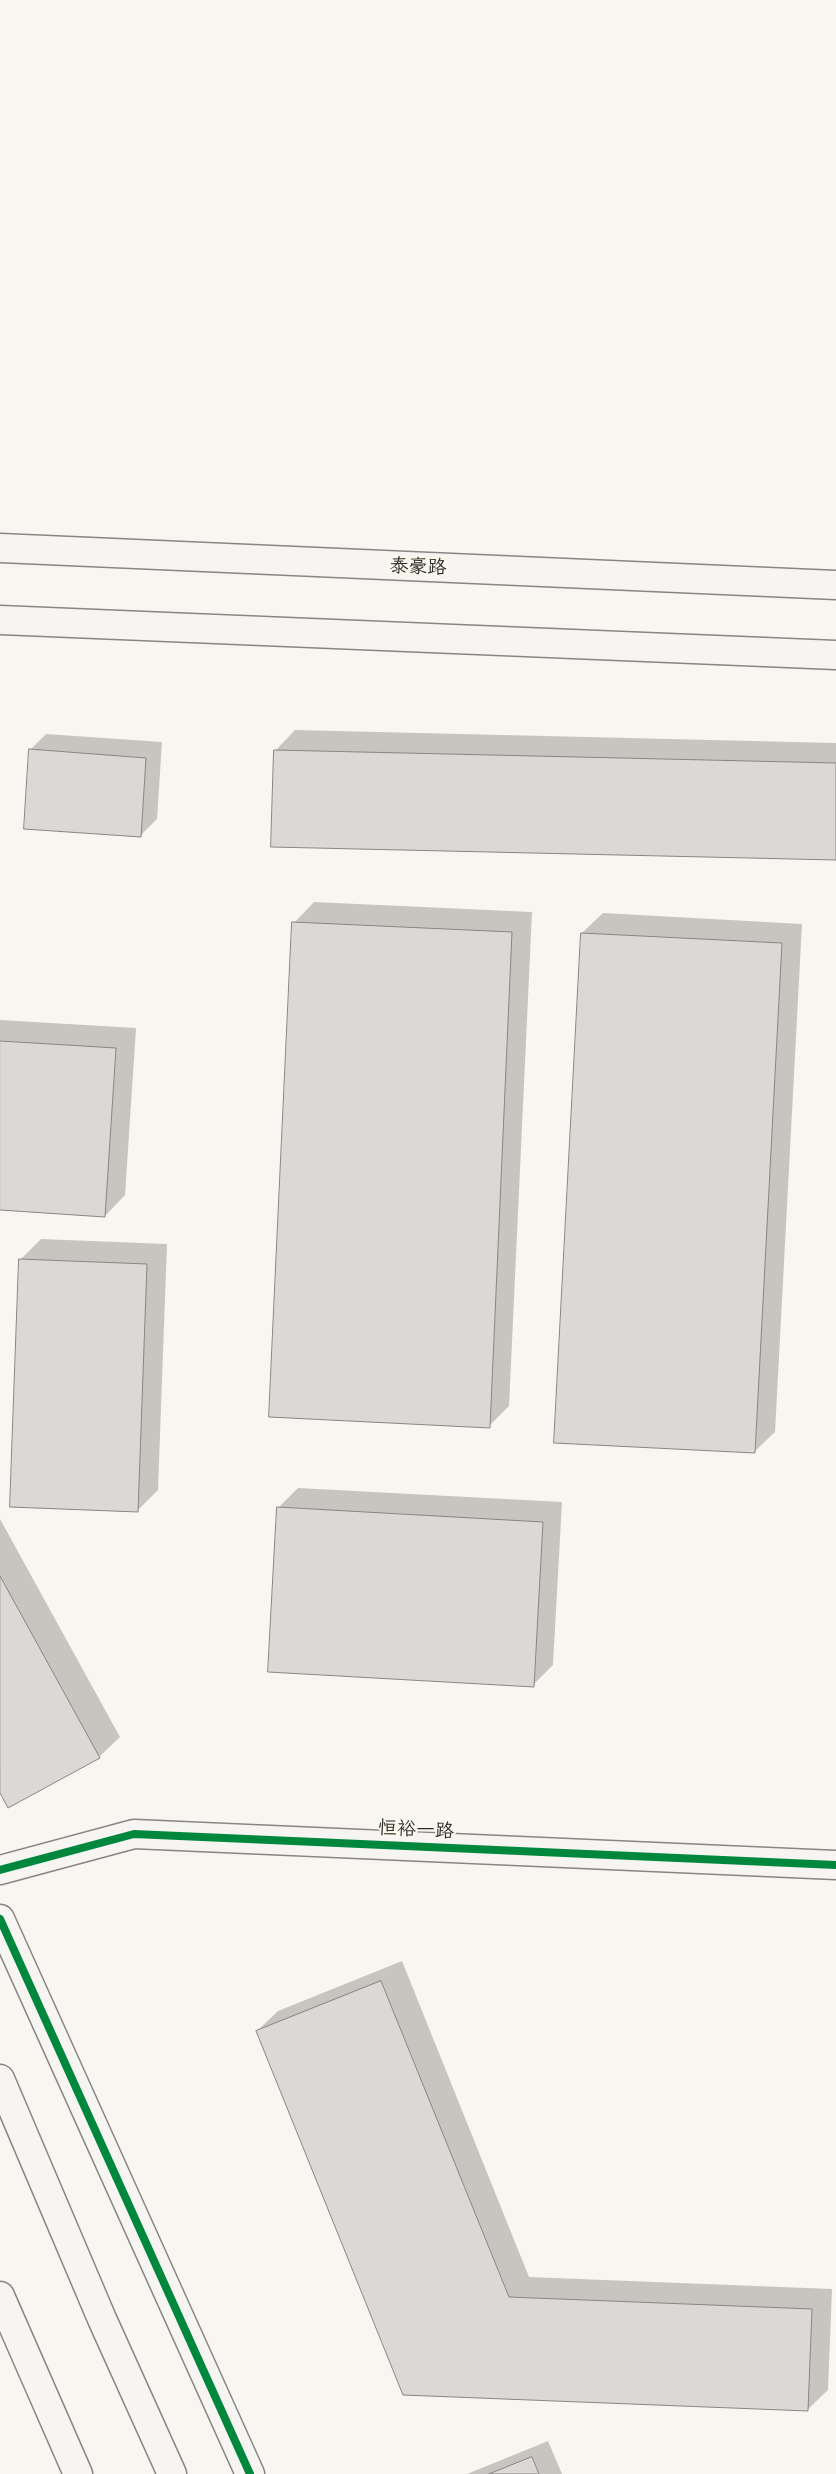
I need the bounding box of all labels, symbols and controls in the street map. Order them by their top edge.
street label: 泰豪路 [389,555,447,579]
street label: 恒裕一路 [377,1817,455,1843]

